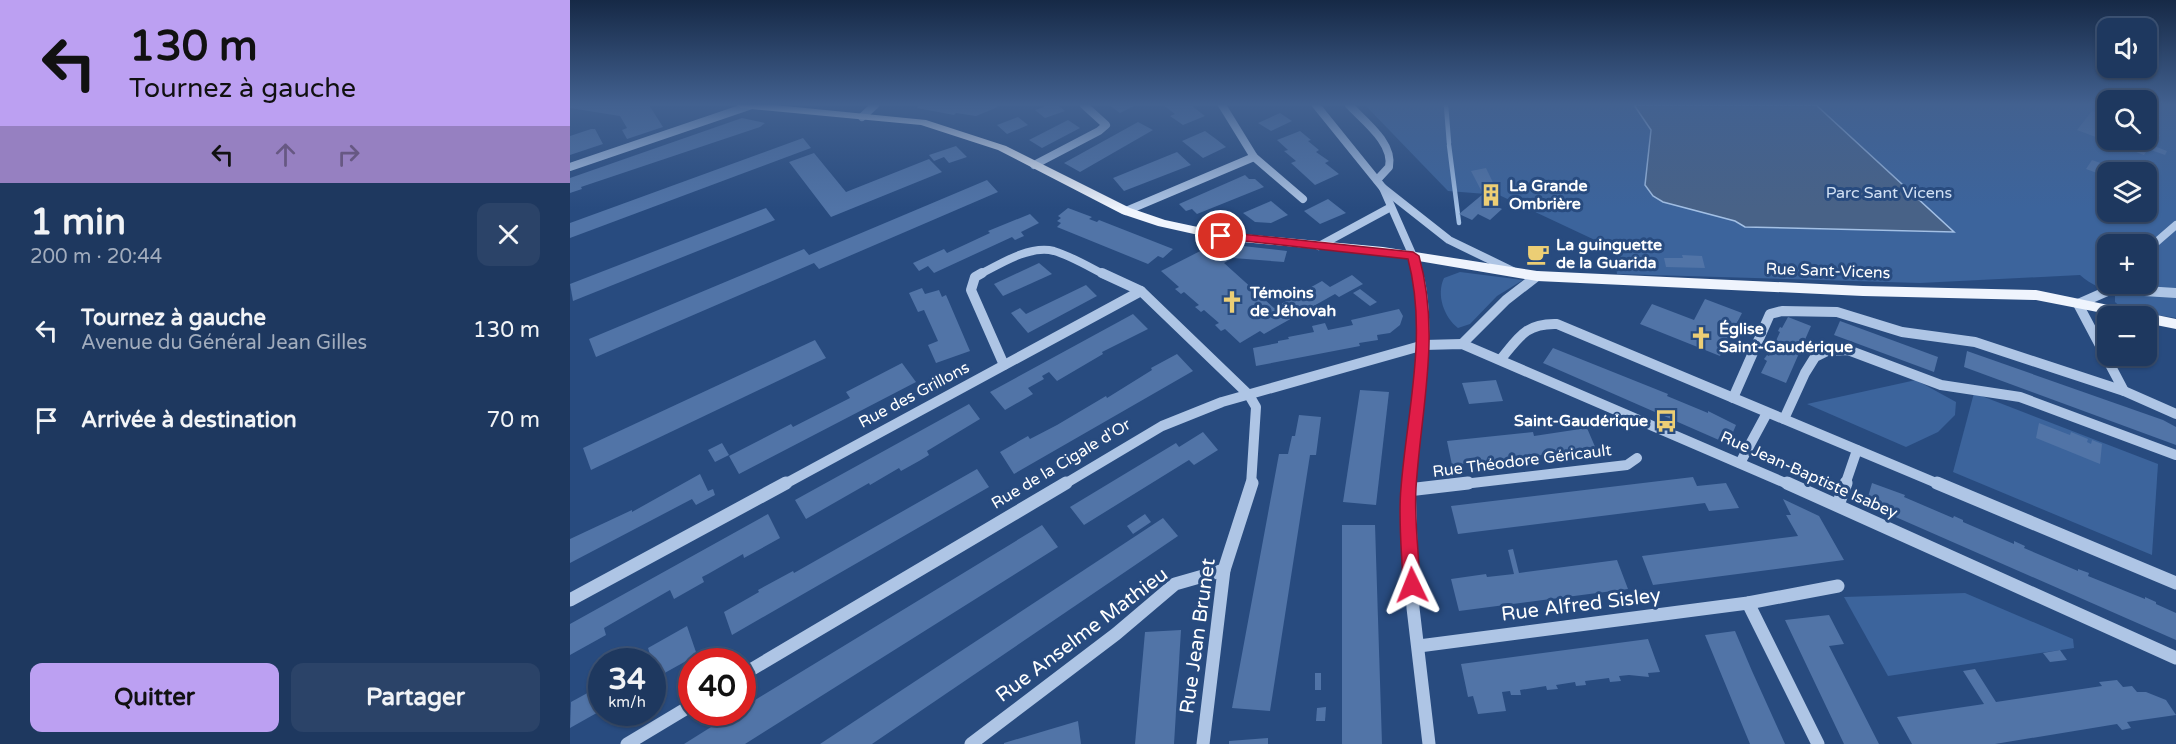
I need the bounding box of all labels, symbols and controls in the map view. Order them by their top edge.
map controls [2097,18,2157,366]
button: sound [2097,18,2157,78]
text: 130 m [129,21,258,72]
icon: left [30,24,108,102]
text: Tournez à gauche [129,72,356,105]
button: search [2097,90,2157,150]
icon: left [206,138,239,171]
icon: ahead [269,138,302,171]
icon: right [332,138,365,171]
button: layers [2097,162,2157,222]
place label: La Grande Ombrière [1509,176,1588,214]
building icon: La Grande Ombrière [1478,182,1504,208]
park label: Parc Sant Vicens [1826,183,1952,203]
text: 1 min [30,201,126,244]
button: close [477,203,540,266]
pin [1195,210,1246,261]
icon: arrive [1204,219,1237,252]
button: + [2097,234,2157,294]
place label: La guinguette de la Guarida [1556,235,1662,273]
cafe icon: La guinguette de la Guarida [1525,241,1551,267]
text: 200 m · 20:44 [30,245,162,269]
street label: Rue Sant-Vicens [1765,259,1891,283]
place label: Témoins de Jéhovah [1249,283,1336,321]
church icon: Témoins de Jéhovah [1219,289,1245,315]
text: Tournez à gauche [81,305,266,331]
button: − [2097,306,2157,366]
icon: left [30,314,63,347]
text: 130 m [473,317,540,343]
place label: Église Saint-Gaudérique [1719,319,1853,357]
church icon: Église Saint-Gaudérique [1688,325,1714,351]
text: Avenue du Général Jean Gilles [81,331,367,355]
street label: Rue des Grillons [855,357,973,433]
icon: arrive [30,404,63,437]
text: Arrivée à destination [81,407,297,433]
text: 70 m [486,407,540,433]
bus stop icon: Saint-Gaudérique [1653,408,1679,434]
place label: Saint-Gaudérique [1514,411,1648,431]
street label: Rue de la Cigale d'Or [988,414,1135,513]
street label: Rue Jean-Baptiste Isabey [1717,427,1901,523]
street label: Rue Théodore Géricault [1431,440,1613,482]
position arrow [1380,553,1444,617]
street label: Rue Jean Brunet [1175,556,1221,715]
street label: Rue Anselme Mathieu [991,562,1173,708]
street label: Rue Alfred Sisley [1500,583,1662,627]
speed limit sign: 40 [678,648,756,726]
text: 34 [608,661,646,698]
button: Quitter [30,663,279,732]
button: Partager [291,663,540,732]
text: km/h [608,693,646,711]

